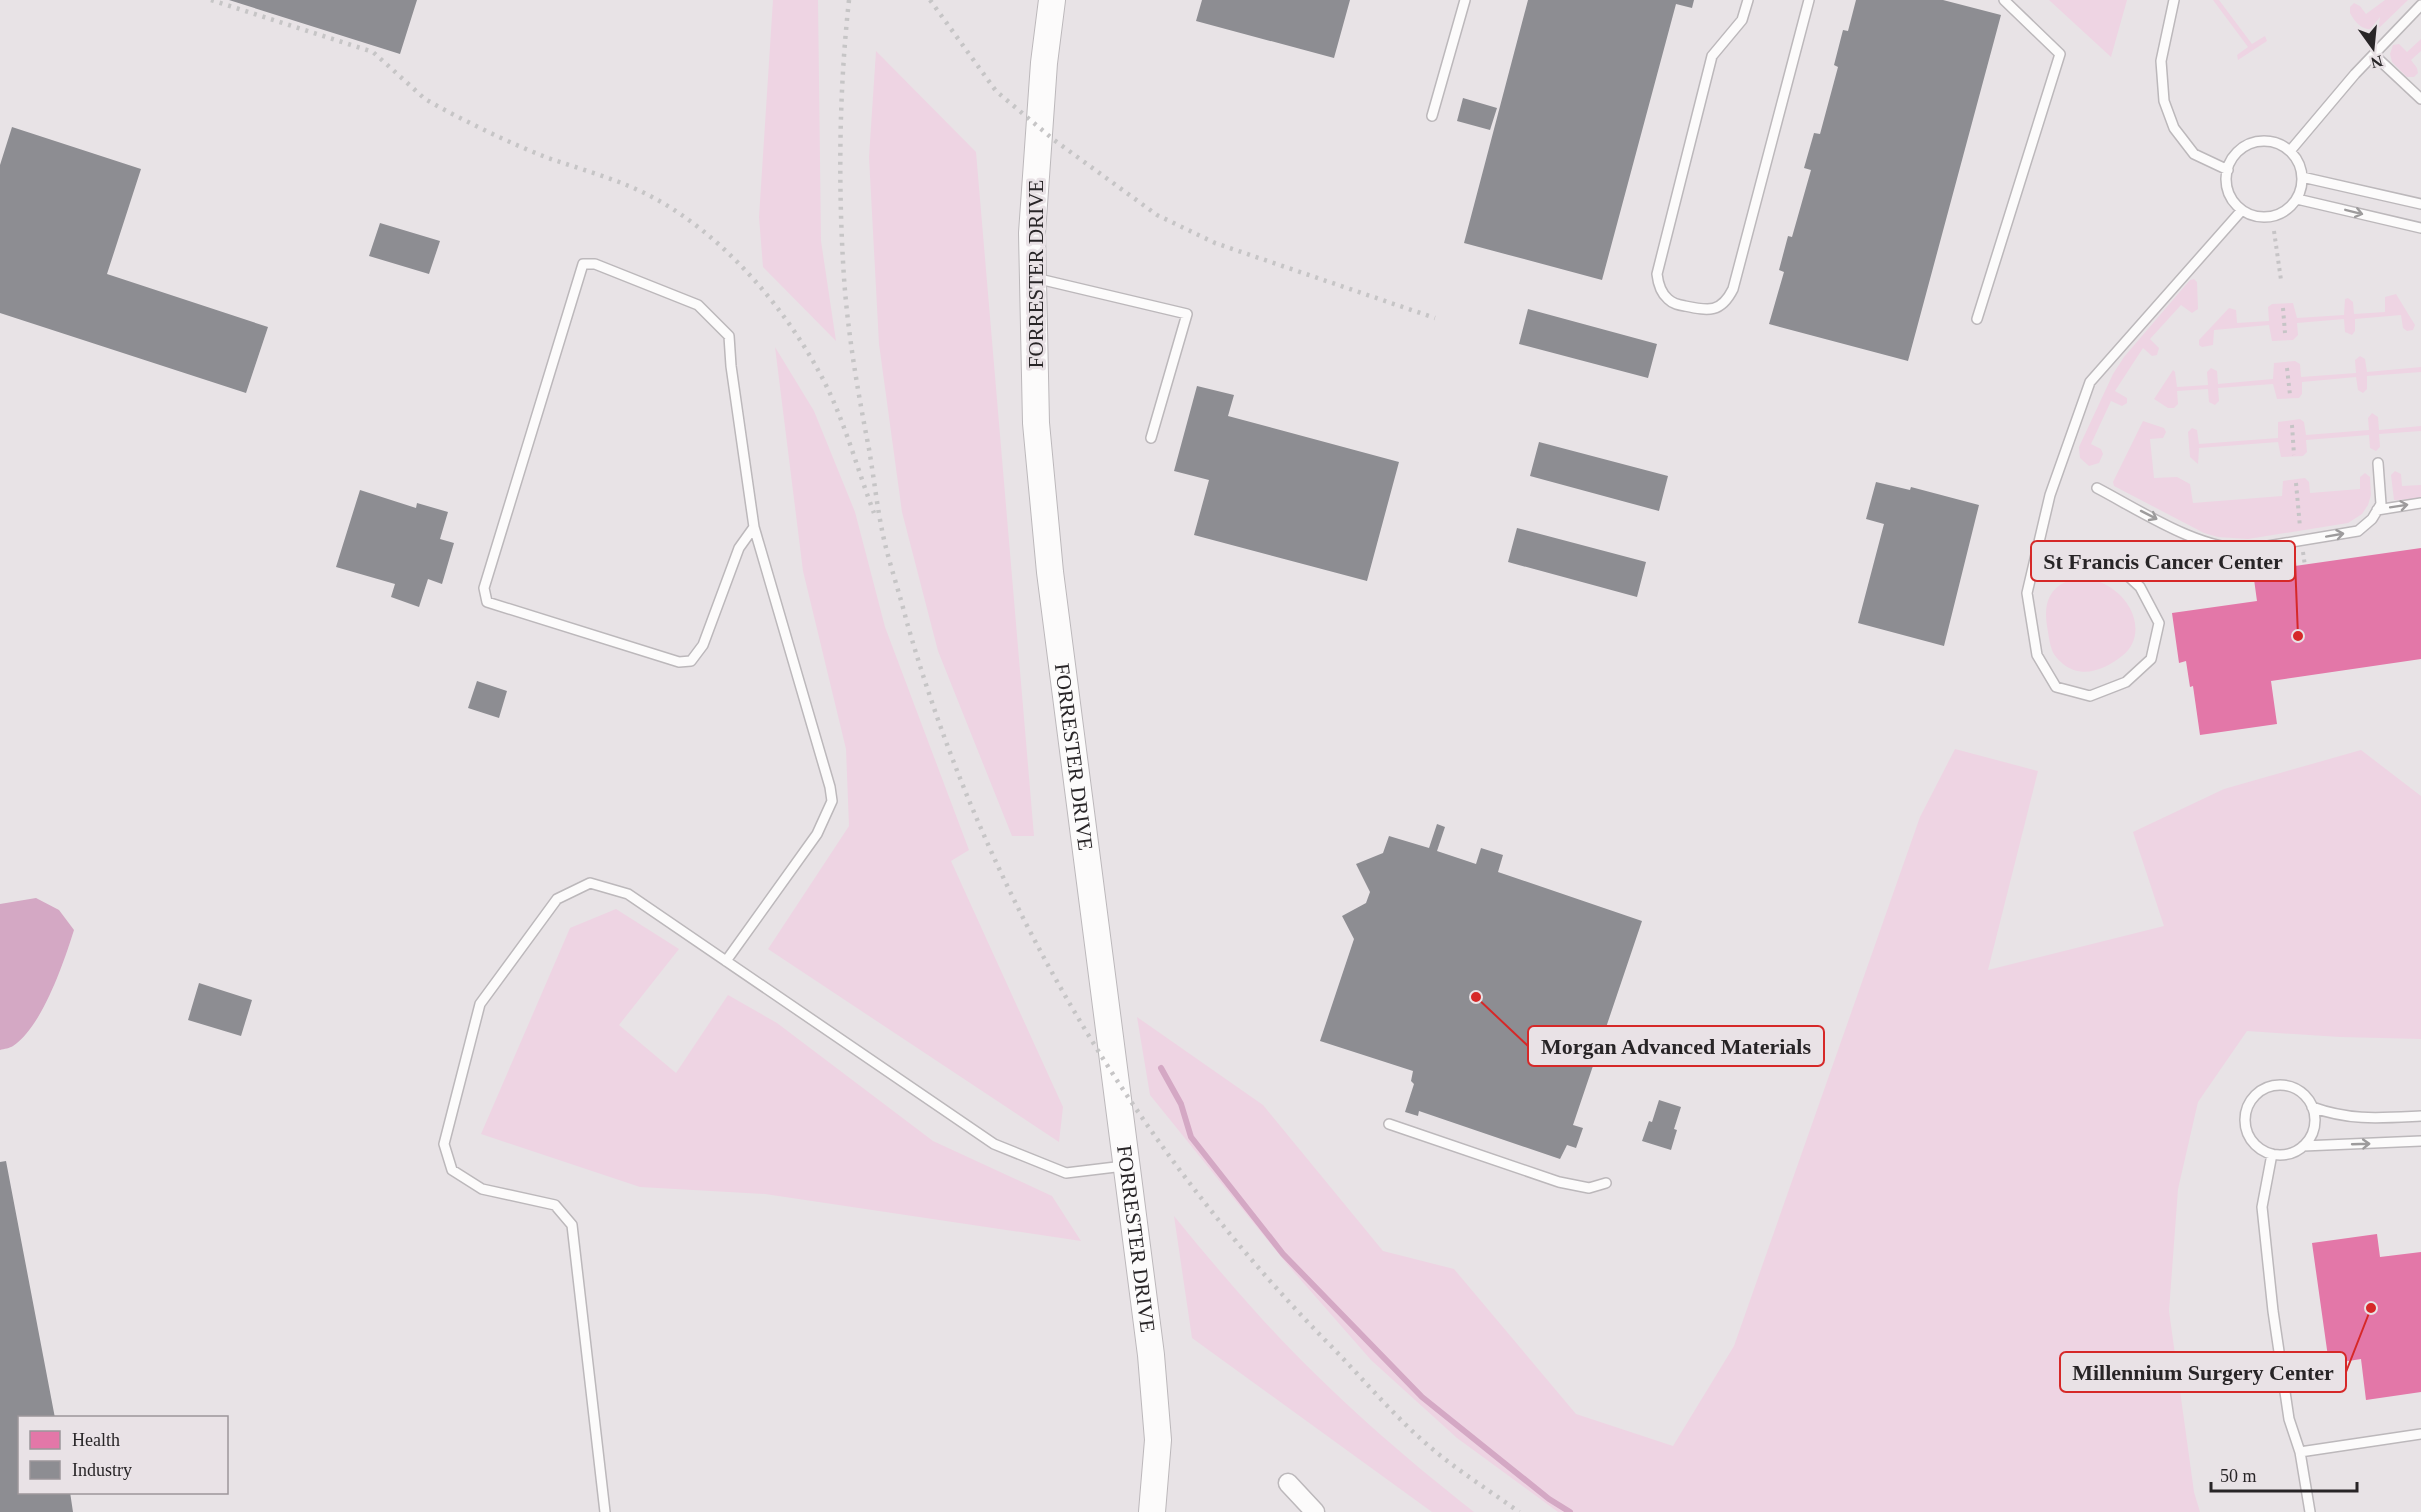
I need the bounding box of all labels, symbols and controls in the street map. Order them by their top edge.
north arrow [2343,18,2403,78]
text: N [2369,52,2385,72]
street label: FORRESTER DRIVE [1024,180,1048,368]
one-way arrow [2344,206,2363,218]
one-way arrow [2389,501,2409,512]
one-way arrow [2139,510,2157,521]
one-way arrow [2325,530,2345,541]
callout: St Francis Cancer Center [2031,541,2295,581]
text: St Francis Cancer Center [2043,549,2283,574]
street label: FORRESTER DRIVE [1050,662,1098,852]
callout: Morgan Advanced Materials [1528,1026,1824,1066]
text: Morgan Advanced Materials [1541,1034,1811,1059]
one-way arrow [2351,1138,2371,1149]
street label: FORRESTER DRIVE [1112,1144,1160,1334]
callout: Millennium Surgery Center [2060,1352,2346,1392]
text: Millennium Surgery Center [2072,1360,2334,1385]
legend [18,1416,228,1494]
text: Health [72,1430,120,1450]
scale bar [2211,1455,2356,1493]
text: Industry [72,1460,132,1480]
text: 50 m [2220,1466,2257,1486]

